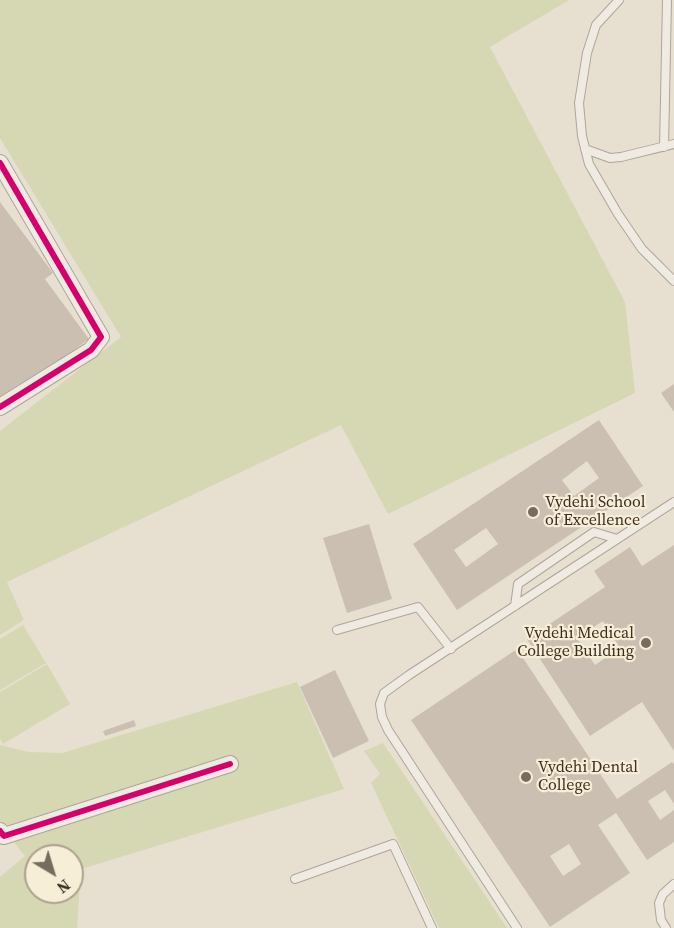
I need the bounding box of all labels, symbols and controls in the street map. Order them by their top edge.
place label: Vydehi School of Excellence [545,493,645,531]
marker: Vydehi School of Excellence [526,505,540,519]
place label: Vydehi Medical College Building [517,624,634,662]
marker: Vydehi Medical College Building [639,636,653,650]
place label: Vydehi Dental College [538,758,638,796]
marker: Vydehi Dental College [519,770,533,784]
north arrow [24,844,84,904]
text: N [52,874,75,899]

